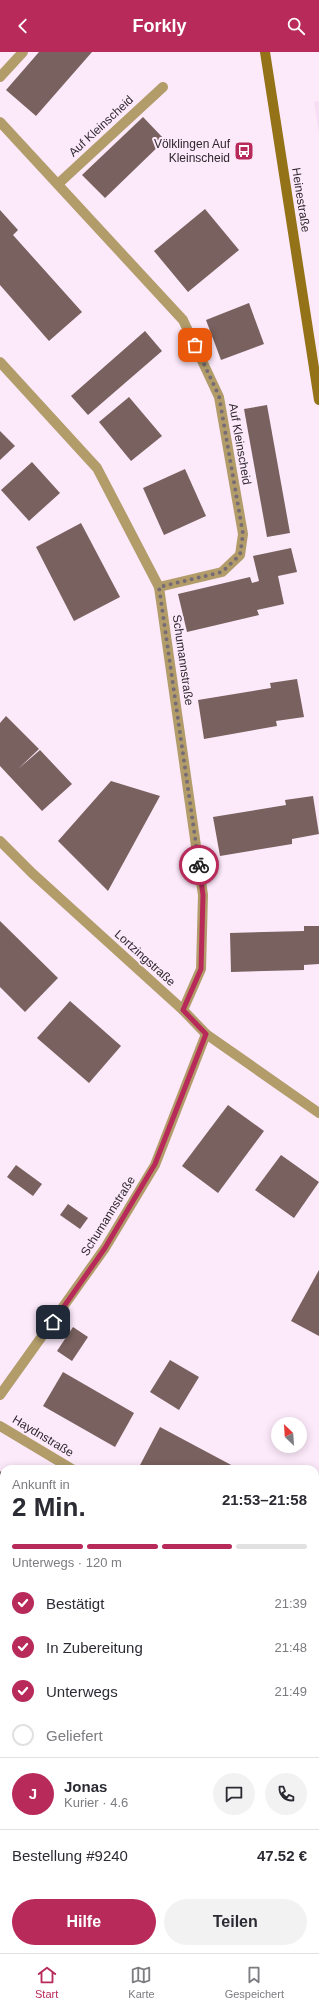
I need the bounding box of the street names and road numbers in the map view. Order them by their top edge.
street label: Auf Kleinscheid [66,93,136,159]
street label: Heinestraße [289,167,313,234]
street label: Auf Kleinscheid [226,402,254,486]
street label: Schumannstraße [170,614,196,707]
street label: Lortzingstraße [112,927,178,989]
street label: Schumannstraße [78,1173,138,1258]
street label: Haydnstraße [10,1412,76,1460]

